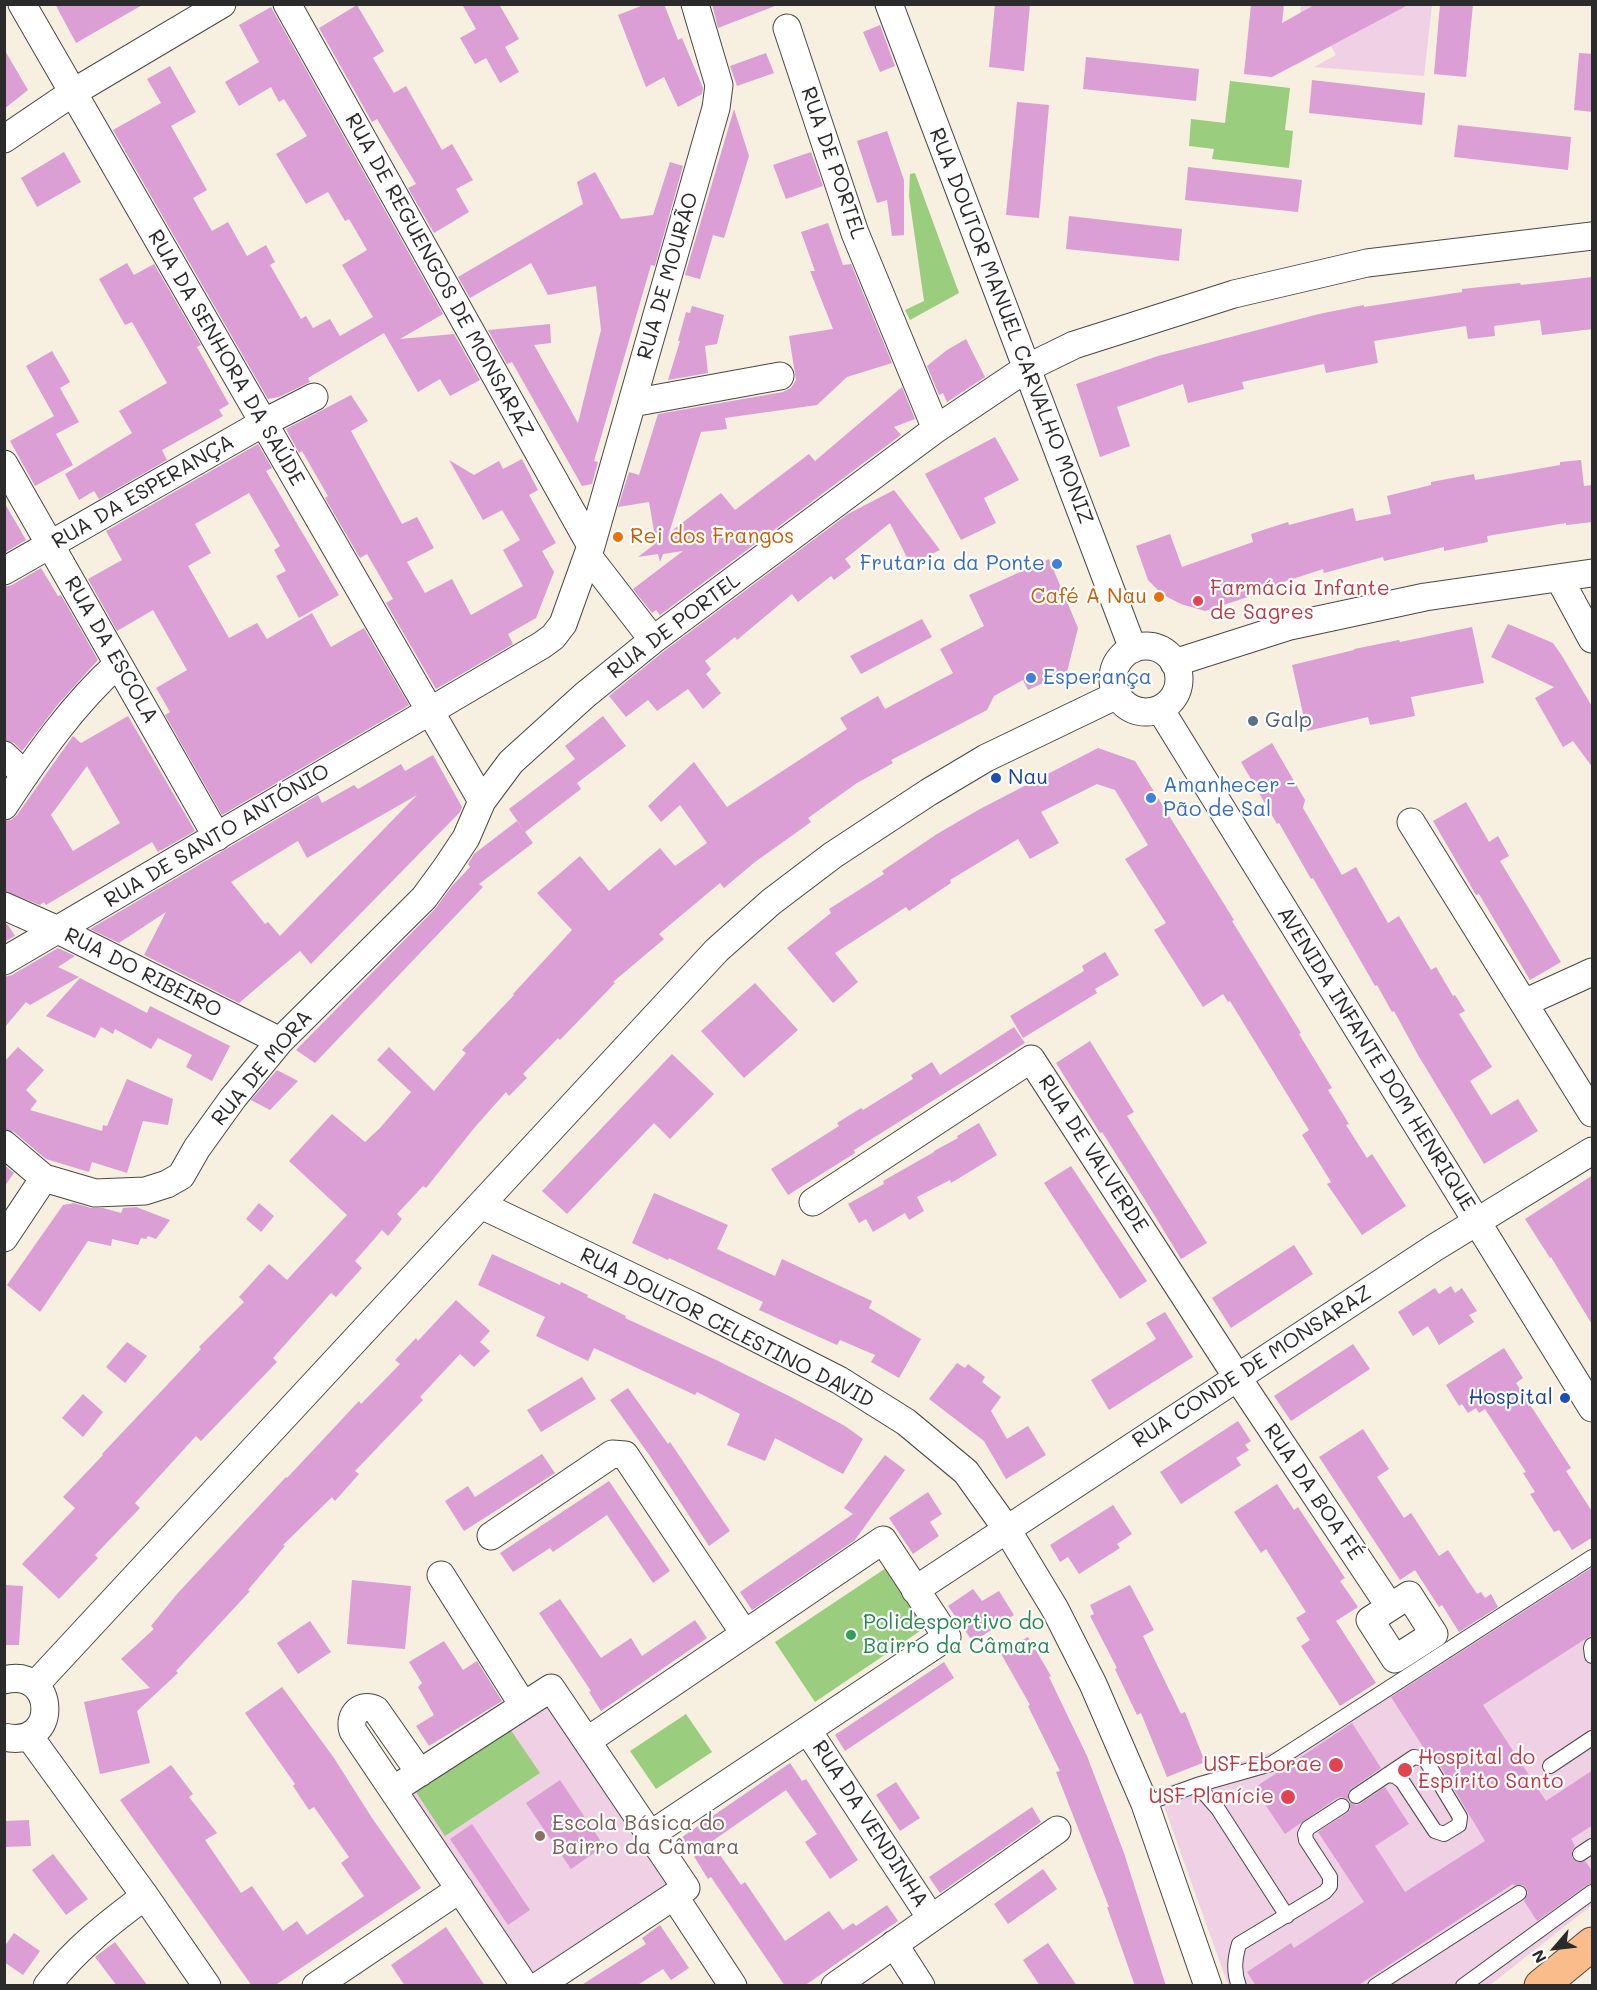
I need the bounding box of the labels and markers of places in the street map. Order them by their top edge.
place label: Rei dos Frangos [630,524,794,550]
marker: Rei dos Frangos [611,530,625,544]
place label: Frutaria da Ponte [860,551,1045,577]
marker: Frutaria da Ponte [1050,557,1064,571]
place label: Farmácia Infante de Sagres [1210,576,1390,626]
place label: Café A Nau [1031,584,1147,610]
marker: Café A Nau [1152,590,1166,604]
marker: Farmácia Infante de Sagres [1191,594,1205,608]
place label: Esperança [1043,665,1152,691]
marker: Esperança [1024,671,1038,685]
place label: Galp [1265,708,1312,734]
marker: Galp [1246,714,1260,728]
place label: Nau [1008,765,1048,791]
marker: Nau [989,771,1003,785]
place label: Amanhecer - Pão de Sal [1163,773,1295,823]
marker: Amanhecer - Pão de Sal [1144,791,1158,805]
place label: Hospital [1468,1385,1553,1411]
marker: Hospital [1558,1391,1572,1405]
place label: Polidesportivo do Bairro da Câmara [863,1610,1050,1660]
marker: Polidesportivo do Bairro da Câmara [844,1628,858,1642]
place label: Hospital do Espírito Santo [1418,1745,1563,1795]
place label: USF Eborae [1203,1752,1322,1778]
marker: USF Eborae [1327,1756,1345,1774]
marker: Hospital do Espírito Santo [1396,1761,1414,1779]
place label: USF Planície [1149,1784,1274,1810]
marker: USF Planície [1279,1788,1297,1806]
place label: Escola Básica do Bairro da Câmara [552,1811,739,1861]
marker: Escola Básica do Bairro da Câmara [533,1829,547,1843]

